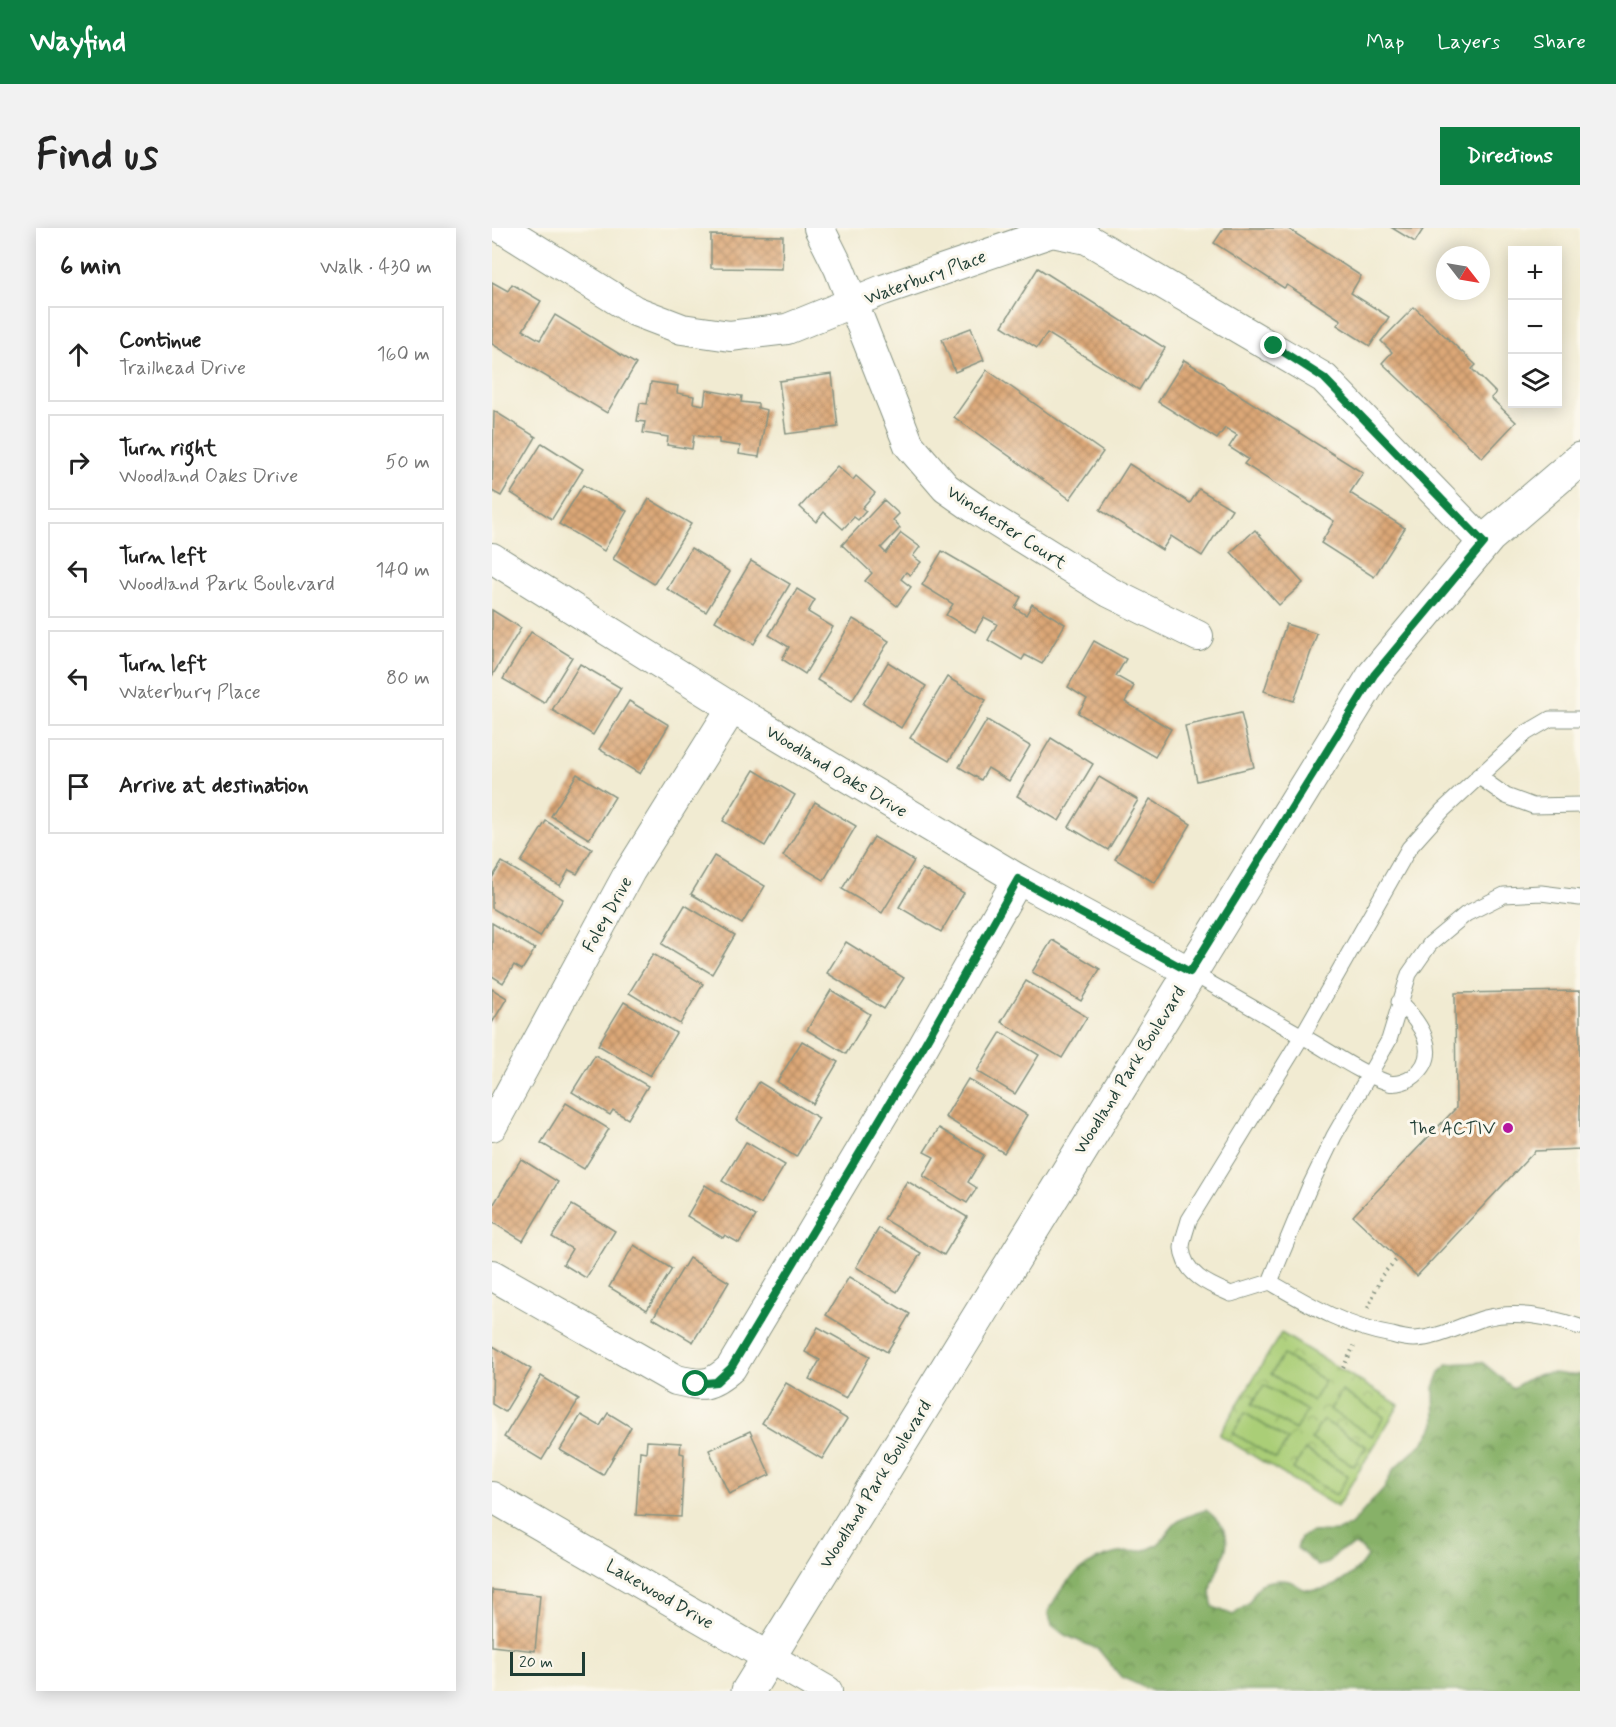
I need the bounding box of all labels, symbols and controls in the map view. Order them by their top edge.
text: Wayfind [30,24,126,61]
text: Map [1366,28,1404,56]
text: Layers [1437,28,1500,56]
text: Share [1533,28,1586,56]
button: Directions [1440,127,1580,185]
text: Find us [36,129,158,184]
street label: Waterbury Place [861,245,989,311]
north arrow [1436,246,1490,300]
map controls [1508,246,1562,408]
button: + [1508,246,1562,300]
text: 6 min [60,250,122,284]
text: Walk · 430 m [320,254,432,281]
button: − [1508,300,1562,354]
text: Continue [119,327,201,355]
route end [1260,332,1286,358]
icon: ahead [62,338,95,371]
text: 160 m [377,341,430,368]
button: layers [1508,354,1562,408]
text: Trailhead Drive [119,355,246,382]
text: Turn right [119,435,217,463]
icon: right [62,446,95,479]
text: 50 m [385,449,430,476]
text: Woodland Oaks Drive [119,463,298,490]
street label: Winchester Court [942,480,1071,576]
text: Turn left [119,543,207,571]
icon: left [62,554,95,587]
text: 140 m [376,557,430,584]
text: Woodland Park Boulevard [119,571,335,598]
text: Turn left [119,651,207,679]
icon: left [62,662,95,695]
text: 80 m [386,665,430,692]
text: Waterbury Place [119,679,261,706]
street label: Woodland Oaks Drive [761,720,912,824]
icon: arrive [62,770,95,803]
text: Arrive at destination [119,772,309,800]
street label: Foley Drive [577,872,639,957]
street label: Woodland Park Boulevard [1068,982,1191,1159]
place label: The ACTIV [1409,1117,1496,1141]
marker: The ACTIV [1501,1121,1515,1135]
route start [682,1370,708,1396]
street label: Woodland Park Boulevard [814,1396,937,1573]
street label: Lakewood Drive [601,1554,718,1635]
scale bar [510,1649,585,1676]
text: 20 m [519,1652,553,1673]

